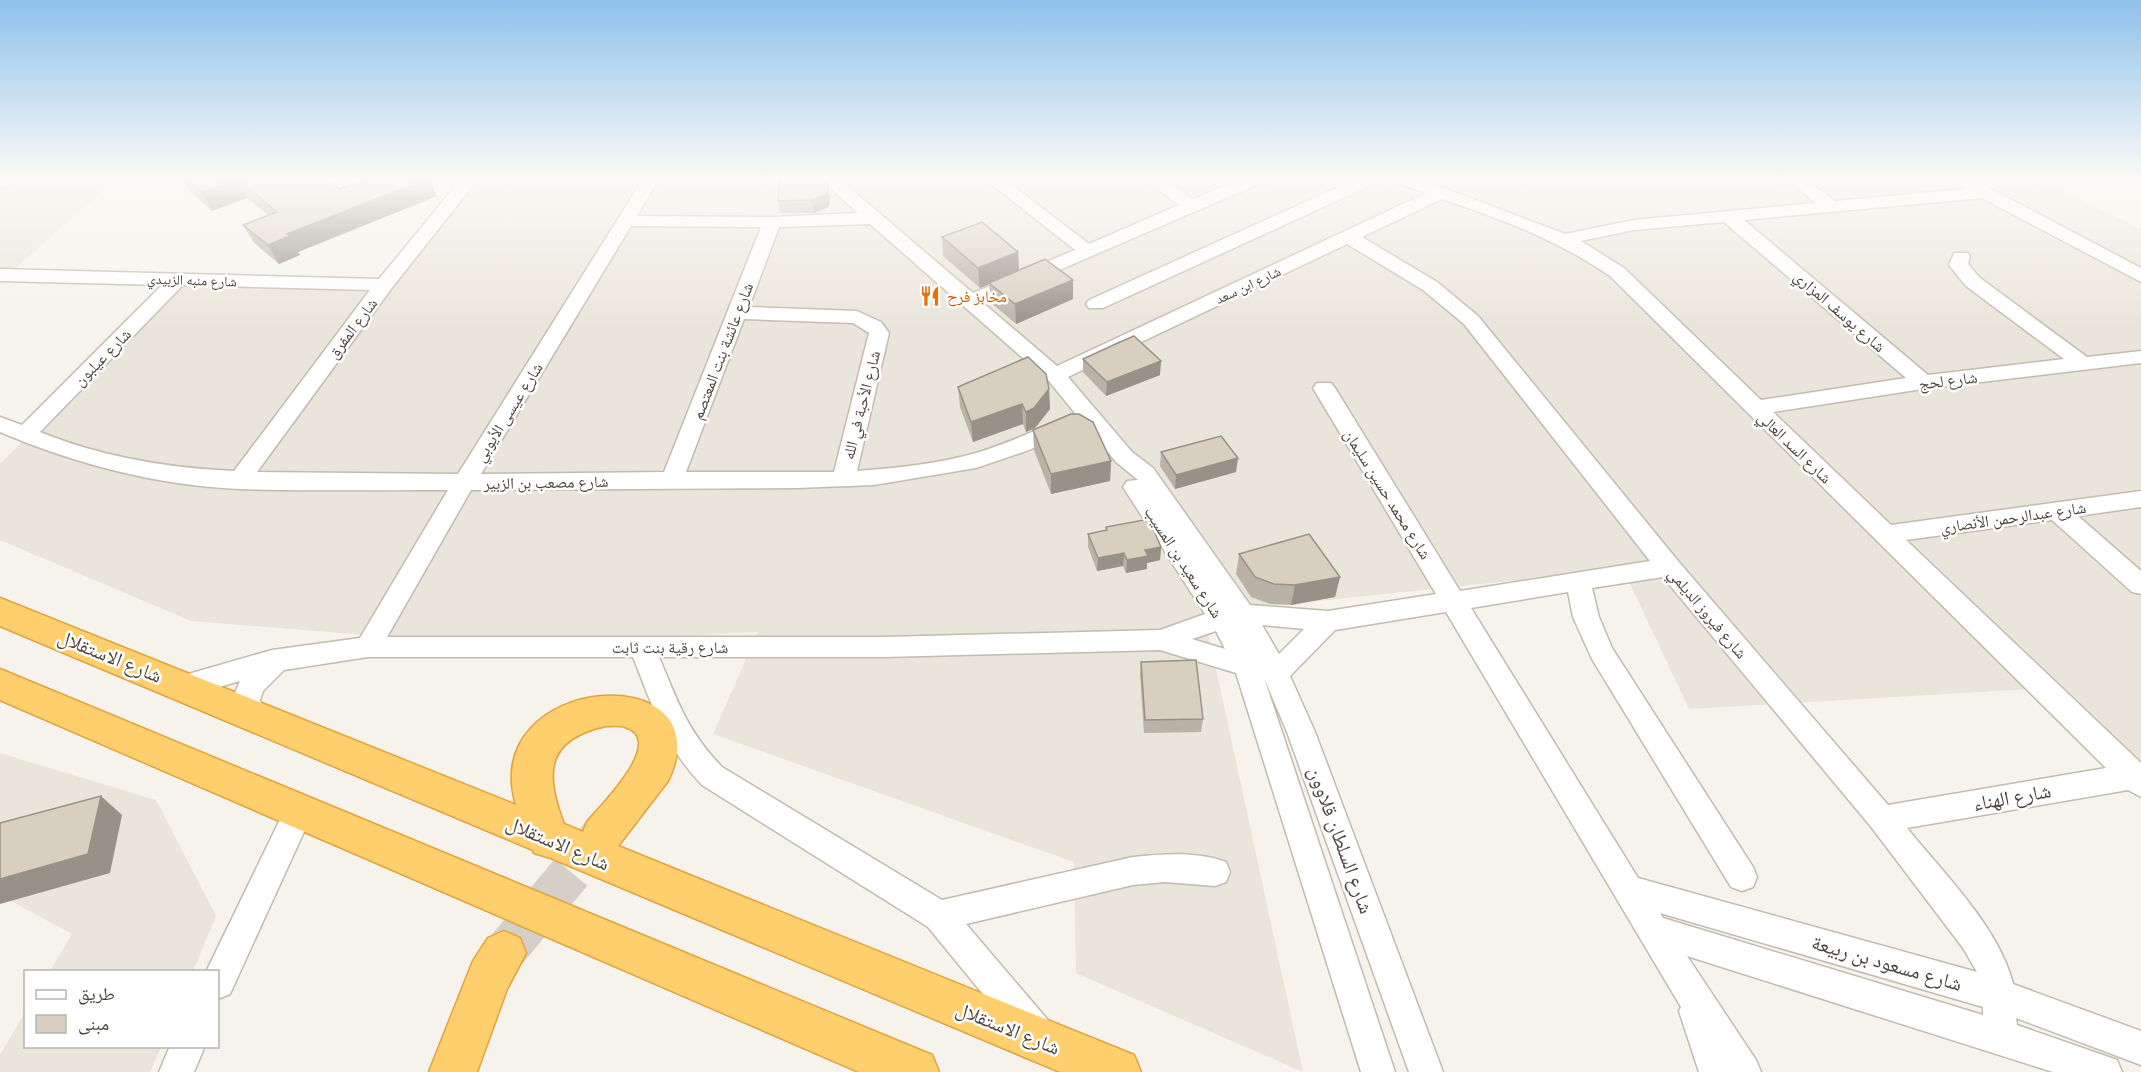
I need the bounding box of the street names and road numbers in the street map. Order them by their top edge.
street label: شارع ابن سعد [1213,263,1284,309]
street label: شارع يوسف المزاري [1788,267,1889,358]
street label: شارع منبه الزبيدي [147,270,237,293]
street label: شارع عائشة بنت المعتصم [688,280,758,423]
street label: شارع المفرق [323,294,382,363]
street label: شارع عيلبون [70,325,136,391]
street label: شارع الأحبة في الله [839,349,887,462]
street label: شارع عيسى الأيوبي [470,359,549,467]
street label: شارع لحج [1918,367,1979,395]
street label: شارع السد العالي [1752,407,1836,490]
street label: شارع محمد حسين سليمان [1339,426,1435,563]
street label: شارع مصعب بن الزبير [482,472,609,494]
street label: شارع عبدالرحمن الأنصاري [1939,498,2088,540]
street label: شارع سعيد بن المسيب [1140,503,1227,622]
street label: شارع فيروز الديلمي [1662,564,1751,664]
street label: شارع الاستقلال [54,624,165,689]
street label: شارع رقية بنت ثابت [612,638,728,658]
street label: شارع السلطان قلاوون [1302,763,1379,917]
street label: شارع الهناء [1971,778,2053,817]
street label: شارع الاستقلال [502,810,613,876]
street label: شارع مسعود بن ربيعة [1809,930,1965,997]
street label: شارع الاستقلال [952,996,1063,1061]

